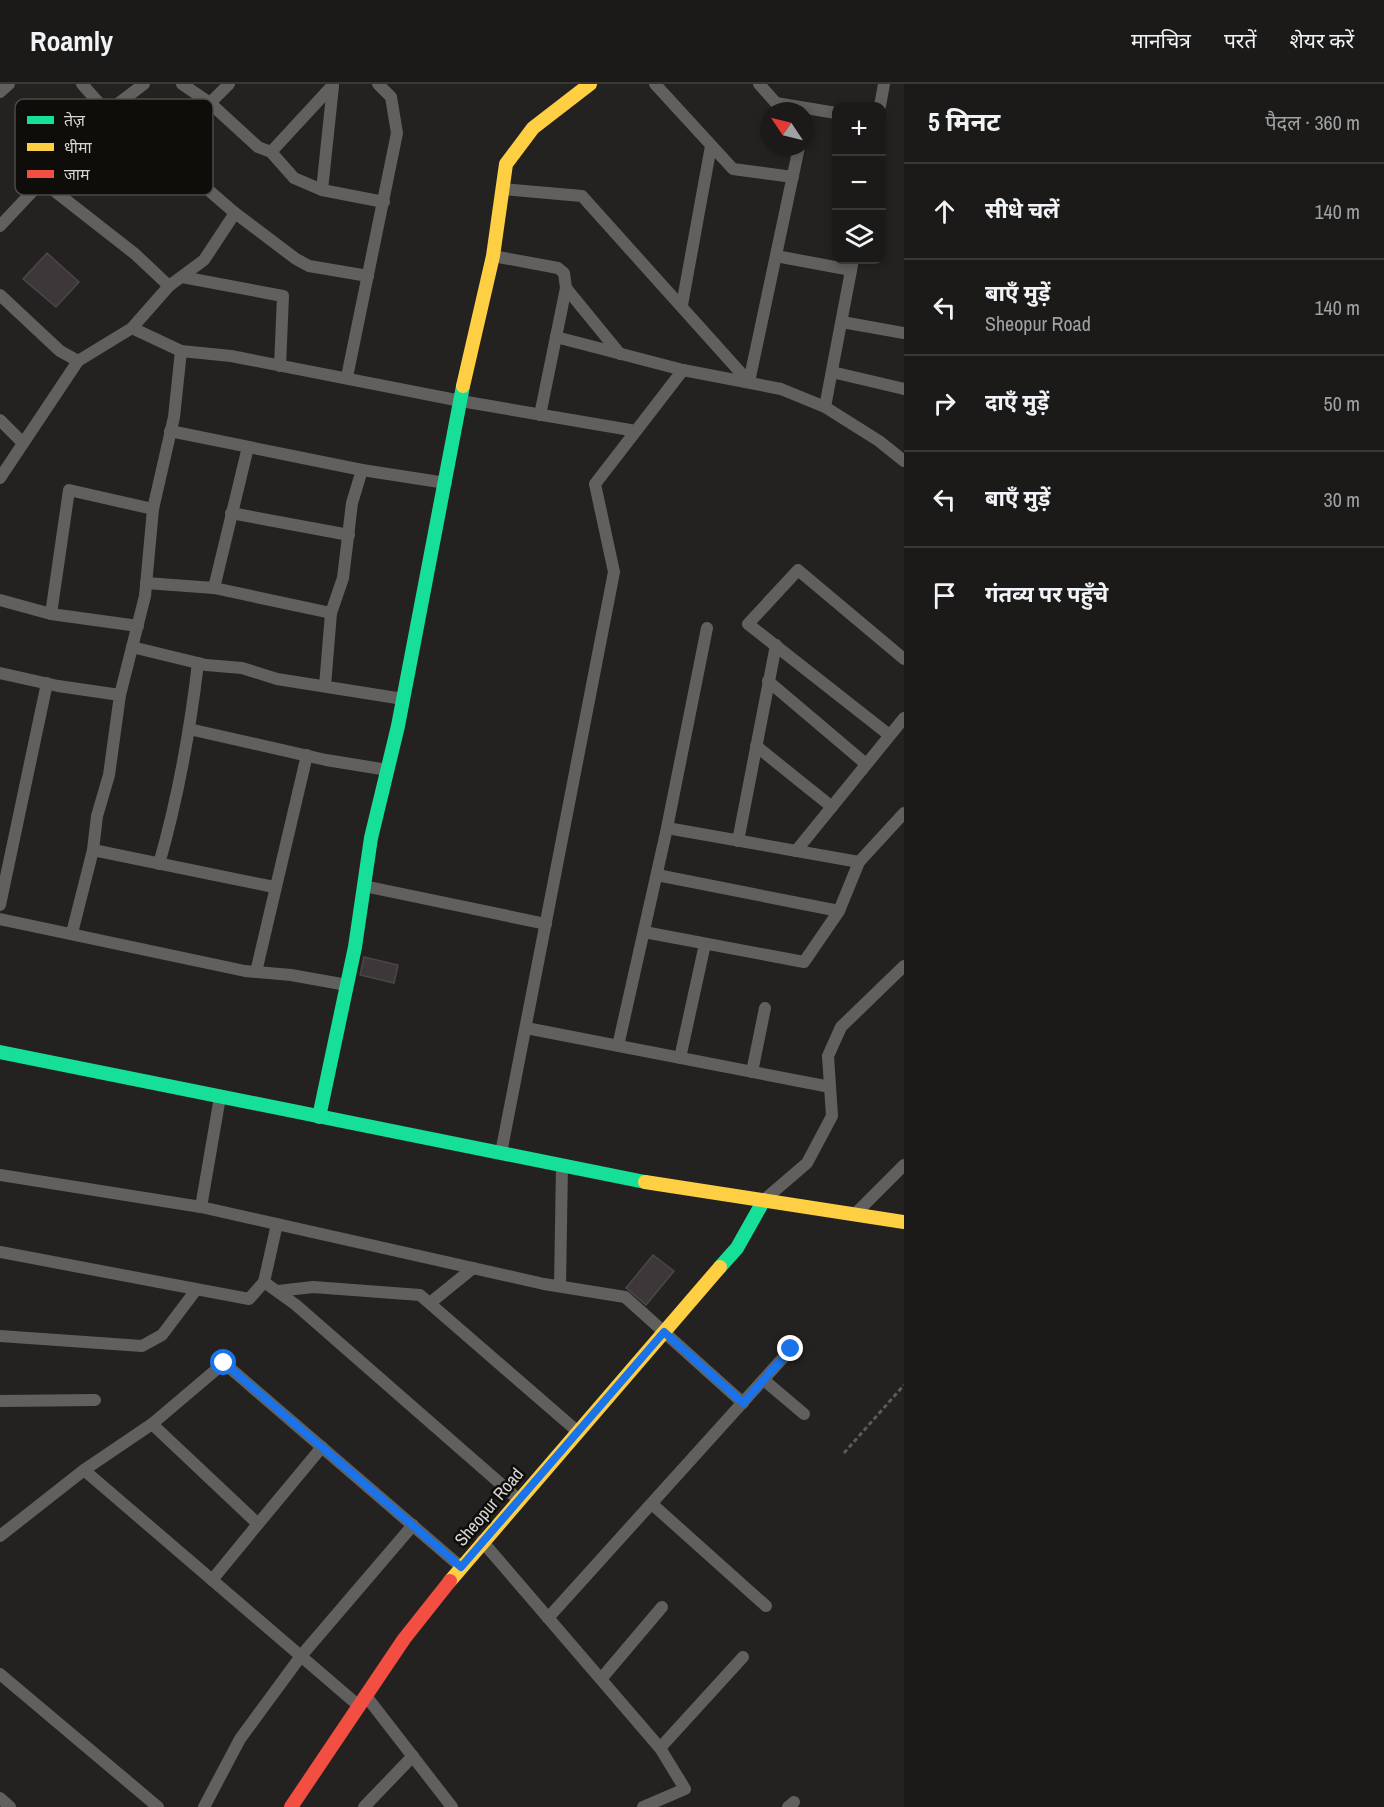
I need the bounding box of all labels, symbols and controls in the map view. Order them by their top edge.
text: Roamly [30,22,113,60]
text: मानचित्र [1131,26,1191,55]
text: परतें [1224,26,1256,55]
text: शेयर करें [1289,26,1354,55]
legend [15,99,213,195]
north arrow [760,102,814,156]
map controls [832,102,886,264]
button: + [832,102,886,156]
text: 5 मिनट [928,104,1000,139]
text: तेज़ [64,109,86,131]
text: पैदल · 360 m [1265,109,1360,136]
text: धीमा [64,136,93,158]
button: − [832,156,886,210]
text: जाम [64,163,90,185]
icon: ahead [928,195,961,228]
text: सीधे चलें [985,195,1059,225]
text: 140 m [1314,198,1360,225]
button: layers [832,210,886,264]
text: बाएँ मुड़ें [985,278,1050,308]
icon: left [928,291,961,324]
text: 140 m [1314,294,1360,321]
text: Sheopur Road [985,310,1091,337]
icon: right [928,387,961,420]
text: दाएँ मुड़ें [985,387,1049,417]
text: 50 m [1324,390,1360,417]
icon: left [928,483,961,516]
text: बाएँ मुड़ें [985,483,1050,513]
text: 30 m [1324,486,1360,513]
icon: arrive [928,579,961,612]
text: गंतव्य पर पहुँचे [985,579,1108,609]
route end [777,1335,803,1361]
route start [210,1349,236,1375]
street label: Sheopur Road [448,1462,529,1551]

